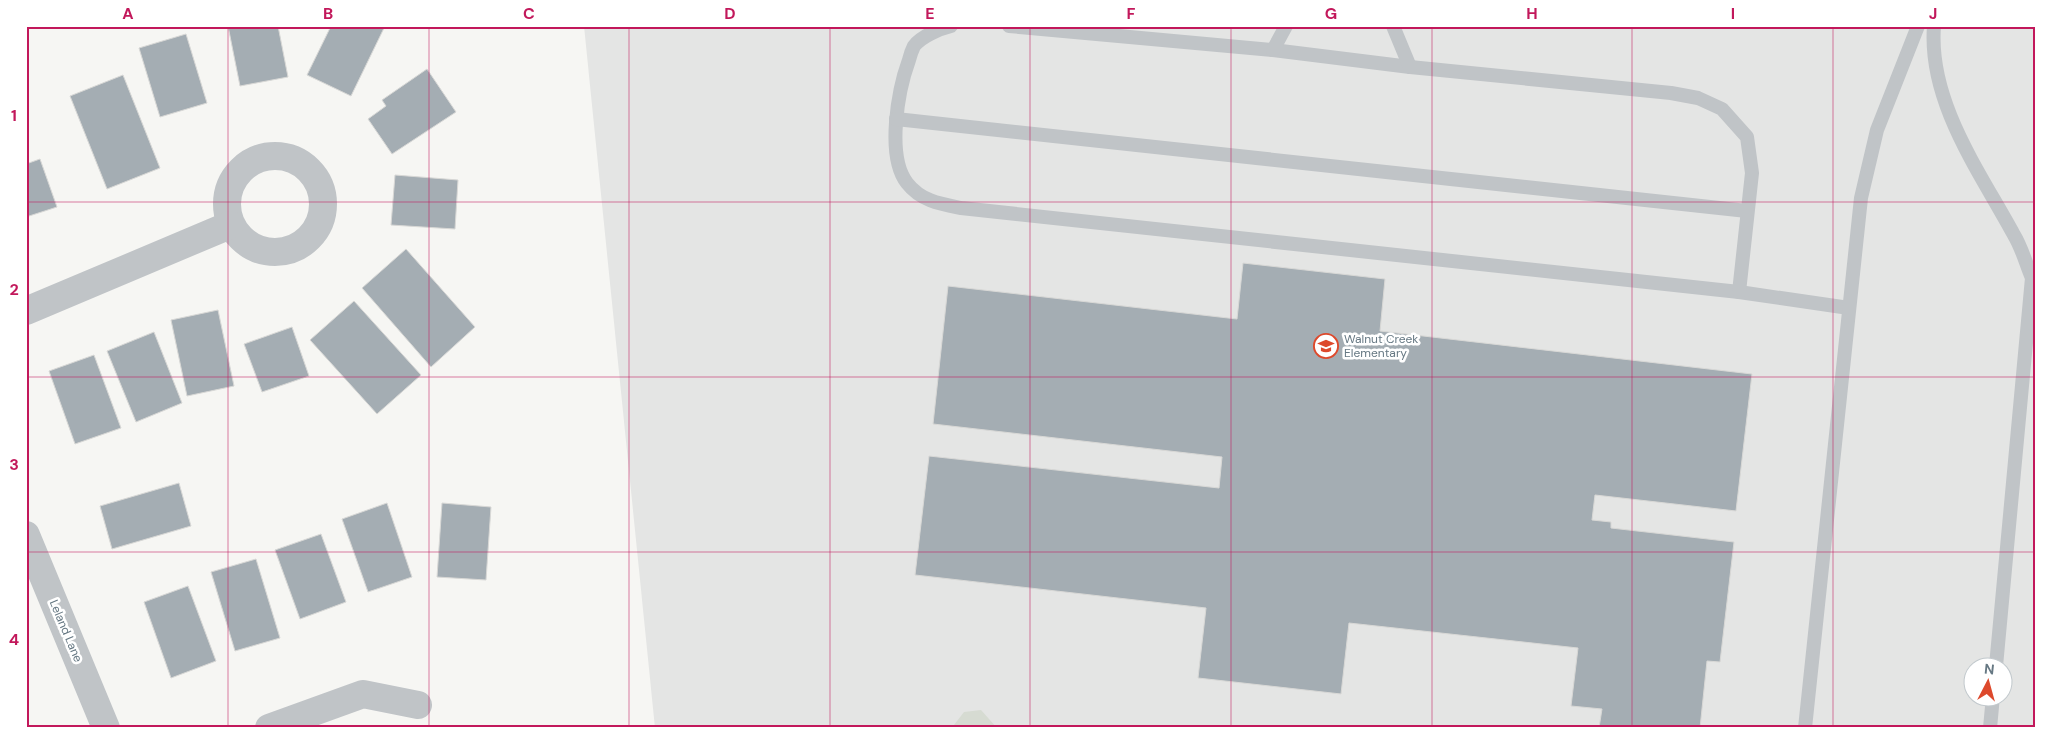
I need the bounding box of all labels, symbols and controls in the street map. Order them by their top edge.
text: A [122,3,134,24]
text: B [323,3,333,24]
text: C [523,3,535,24]
text: D [724,3,736,24]
text: E [925,3,935,24]
text: F [1127,3,1136,24]
text: G [1325,3,1337,24]
text: H [1526,3,1538,24]
text: I [1731,3,1735,24]
text: J [1929,3,1937,24]
text: 1 [11,105,17,126]
text: 2 [9,279,19,300]
place label: Walnut Creek Elementary [1344,331,1418,361]
school or university icon: Walnut Creek Elementary [1313,333,1339,359]
text: 3 [9,454,19,475]
street label: Leland Lane [46,597,86,665]
text: 4 [9,629,19,650]
north arrow [1964,656,2014,706]
text: N [1983,660,1995,679]

